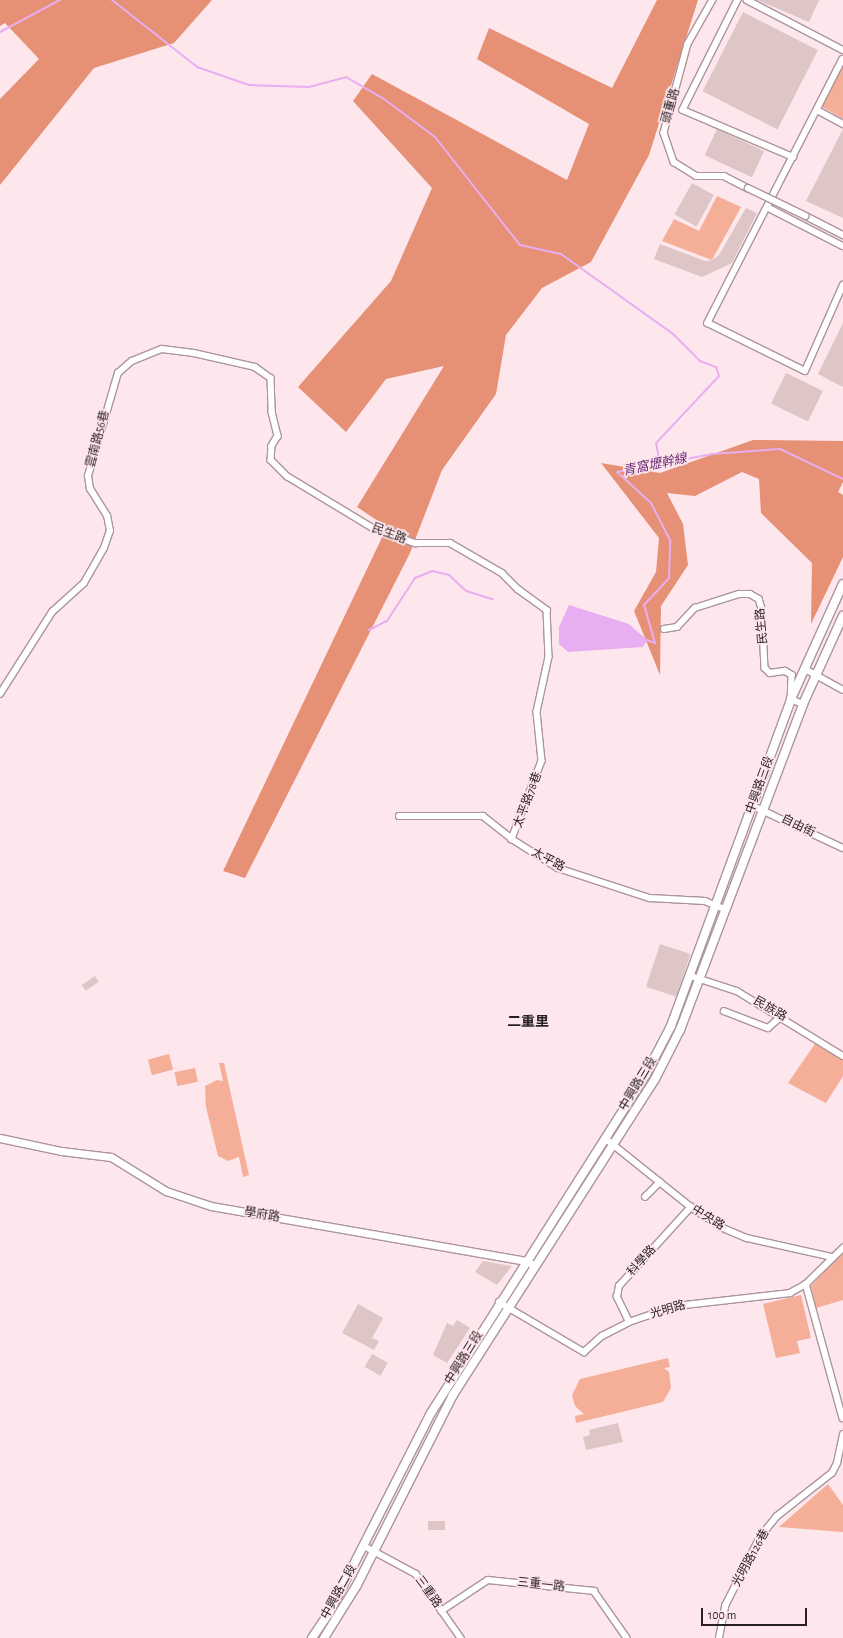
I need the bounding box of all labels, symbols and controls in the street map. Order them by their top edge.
street label: 頭重路 [659,87,683,125]
street label: 雲南路56巷 [83,409,113,469]
water label: 青窩壢幹線 [622,452,688,480]
street label: 民生路 [370,521,408,547]
street label: 民生路 [753,607,771,645]
street label: 中興路三段 [743,754,777,816]
street label: 太平路78巷 [511,770,545,830]
street label: 自由街 [779,812,817,840]
street label: 太平路 [529,845,567,875]
street label: 民族路 [751,994,789,1024]
district label: 二重里 [507,1014,549,1030]
street label: 中興路三段 [616,1055,660,1113]
street label: 中央路 [689,1202,727,1234]
street label: 學府路 [243,1205,281,1225]
street label: 科學路 [625,1243,659,1279]
street label: 光明路 [649,1298,687,1322]
street label: 中興路三段 [442,1329,486,1387]
street label: 光明路126巷 [729,1527,773,1589]
street label: 中興路二段 [318,1562,360,1622]
street label: 三重路 [412,1573,444,1611]
street label: 三重一路 [516,1575,566,1595]
scale bar [703,1600,809,1626]
text: 100 m [708,1609,736,1621]

